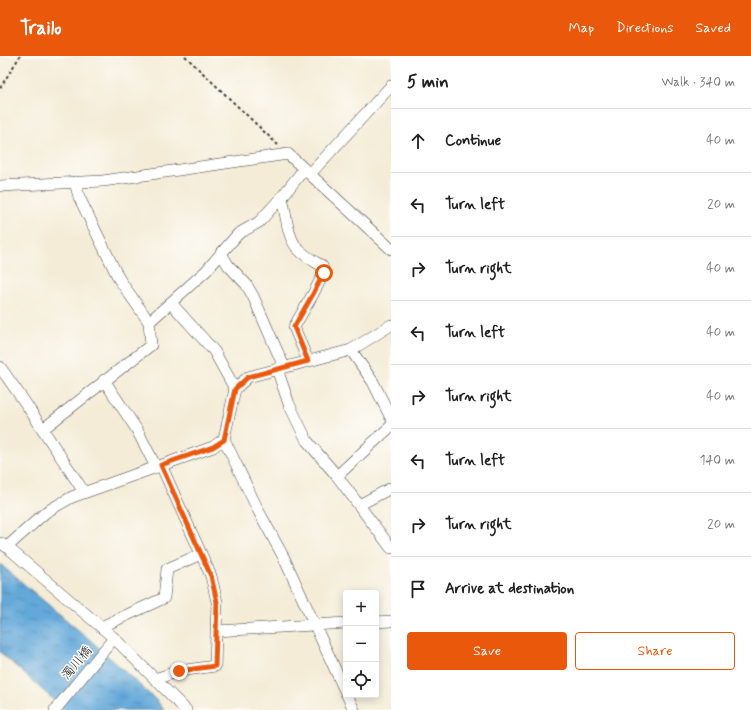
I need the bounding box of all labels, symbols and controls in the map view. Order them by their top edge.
text: Trailo [20,16,62,41]
text: Map [568,19,594,37]
text: Directions [616,19,674,37]
text: Saved [696,19,731,37]
text: 5 min [407,71,449,93]
text: Walk · 340 m [661,74,735,91]
icon: ahead [407,130,429,152]
text: Continue [445,131,501,151]
text: 40 m [706,132,735,149]
icon: left [407,194,429,216]
text: Turn left [445,195,505,215]
text: 20 m [707,196,735,213]
icon: right [407,258,429,280]
text: Turn right [445,259,512,279]
text: 40 m [706,260,735,277]
route start [315,264,333,282]
icon: left [407,322,429,344]
text: Turn left [445,323,505,343]
text: 40 m [706,324,735,341]
icon: right [407,386,429,408]
text: Turn right [445,387,512,407]
text: 40 m [706,388,735,405]
icon: left [407,450,429,472]
text: Turn left [445,451,505,471]
text: 140 m [700,452,735,469]
icon: right [407,514,429,536]
text: Turn right [445,515,512,535]
text: 20 m [707,516,735,533]
icon: arrive [407,578,429,600]
text: Arrive at destination [445,579,574,599]
map controls [343,590,379,698]
button: + [343,590,379,626]
button: − [343,626,379,662]
button: Save [407,632,567,670]
button: Share [575,632,735,670]
street label: 濁川橋 [58,643,96,683]
route end [170,662,188,680]
button: locate [343,662,379,698]

